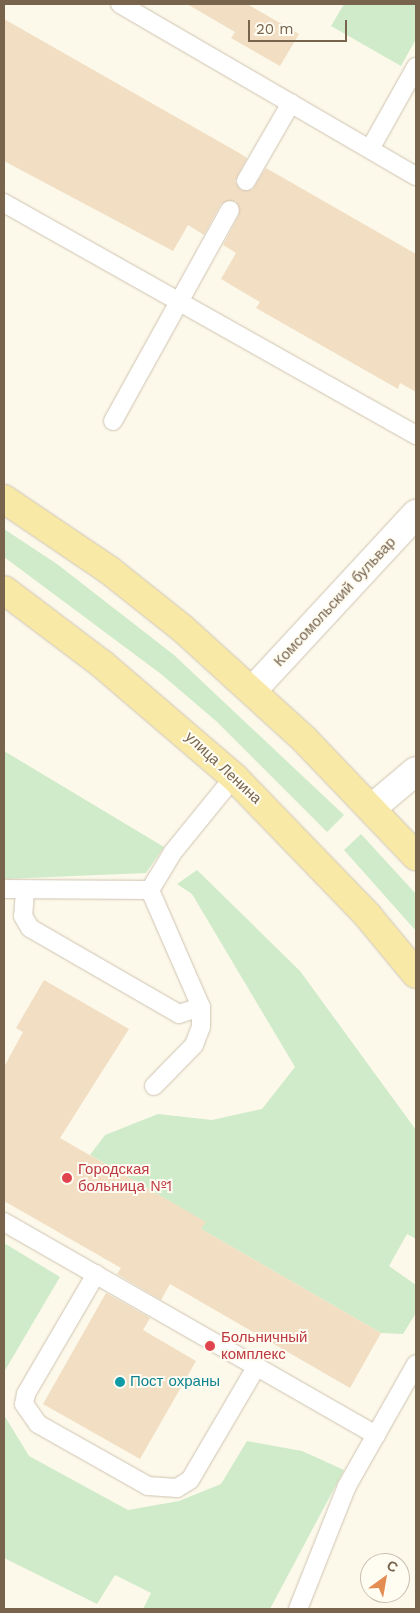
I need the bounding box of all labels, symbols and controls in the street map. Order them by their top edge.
scale bar [250,10,349,42]
text: 20 m [256,20,294,38]
street label: Комсомольский бульвар [270,533,400,671]
street label: улица Ленина [181,728,265,808]
place label: Городская больница №1 [78,1160,172,1195]
marker: Городская больница №1 [60,1171,74,1185]
place label: Больничный комплекс [221,1328,307,1363]
marker: Больничный комплекс [203,1339,217,1353]
place label: Пост охраны [130,1373,220,1391]
marker: Пост охраны [114,1376,126,1388]
north arrow [360,1553,410,1603]
text: С [384,1557,401,1576]

